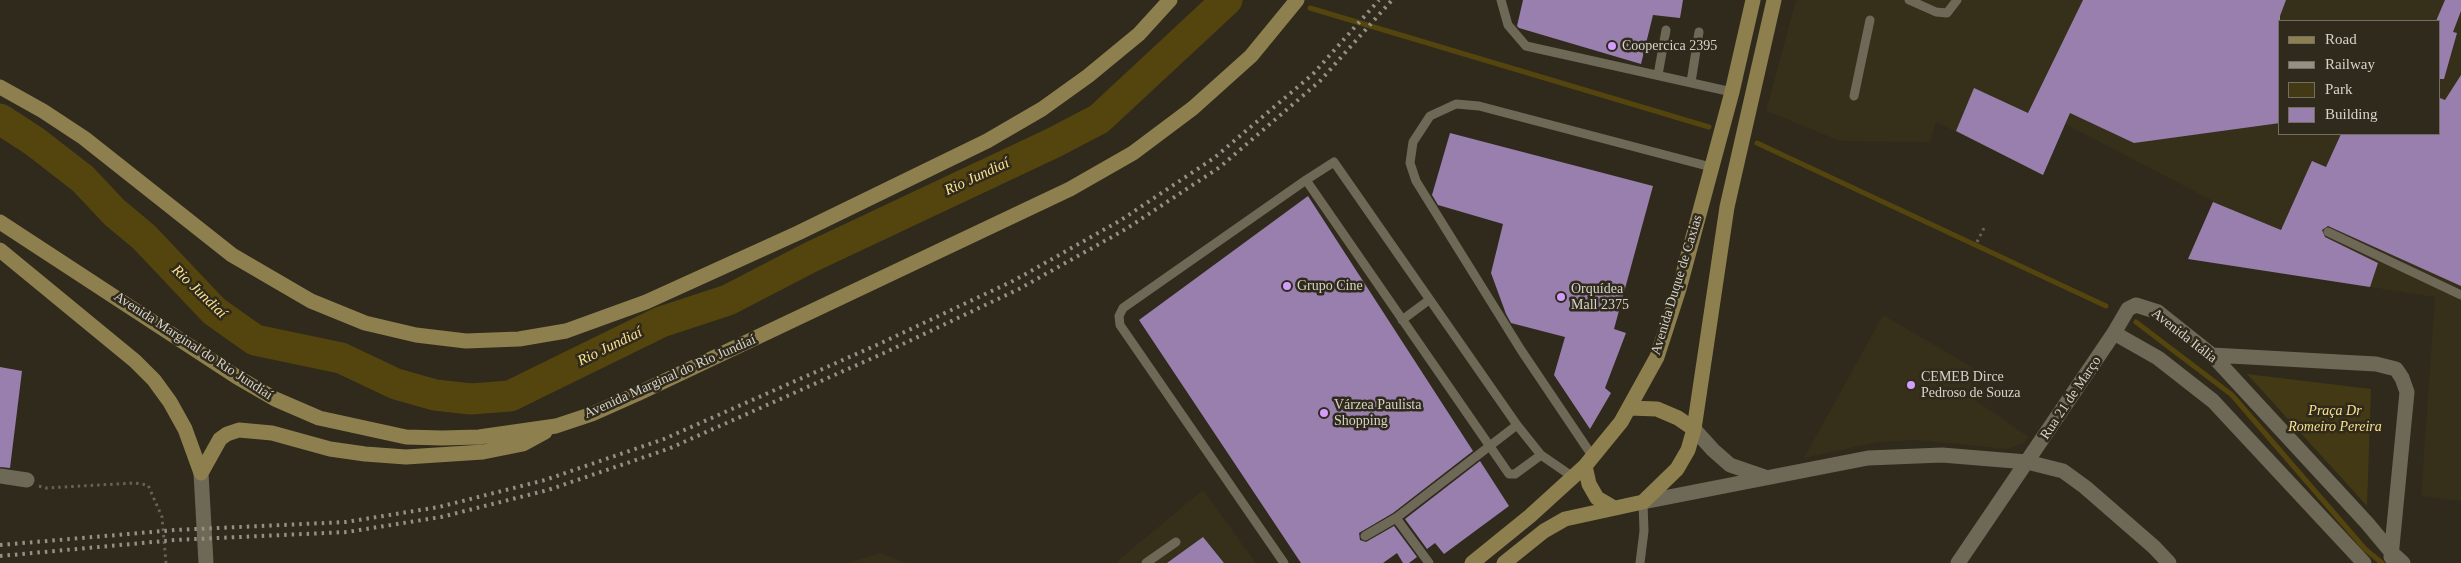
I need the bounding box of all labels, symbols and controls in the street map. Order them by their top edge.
legend [2278,20,2441,135]
text: Road [2325,31,2357,47]
place label: Coopercica 2395 [1622,38,1717,54]
marker: Coopercica 2395 [1606,40,1618,52]
text: Railway [2325,56,2375,72]
text: Park [2325,81,2353,97]
text: Building [2325,106,2378,122]
water label: Rio Jundiaí [942,154,1012,200]
street label: Avenida Duque de Caxias [1648,213,1706,357]
water label: Rio Jundiaí [168,261,230,323]
place label: Grupo Cine [1297,278,1363,294]
marker: Grupo Cine [1281,280,1293,292]
place label: Orquídea Mall 2375 [1571,281,1629,314]
street label: Avenida Marginal do Rio Jundiaí [110,288,276,404]
marker: Orquídea Mall 2375 [1555,291,1567,303]
street label: Avenida Itália [2148,305,2220,367]
water label: Rio Jundiaí [575,324,645,370]
street label: Avenida Marginal do Rio Jundiaí [582,331,758,423]
street label: Rua 21 de Março [2037,353,2105,443]
place label: CEMEB Dirce Pedroso de Souza [1921,369,2021,402]
marker: CEMEB Dirce Pedroso de Souza [1905,379,1917,391]
place label: Várzea Paulista Shopping [1334,397,1421,430]
park label: Praça Dr Romeiro Pereira [2288,403,2382,436]
marker: Várzea Paulista Shopping [1318,407,1330,419]

